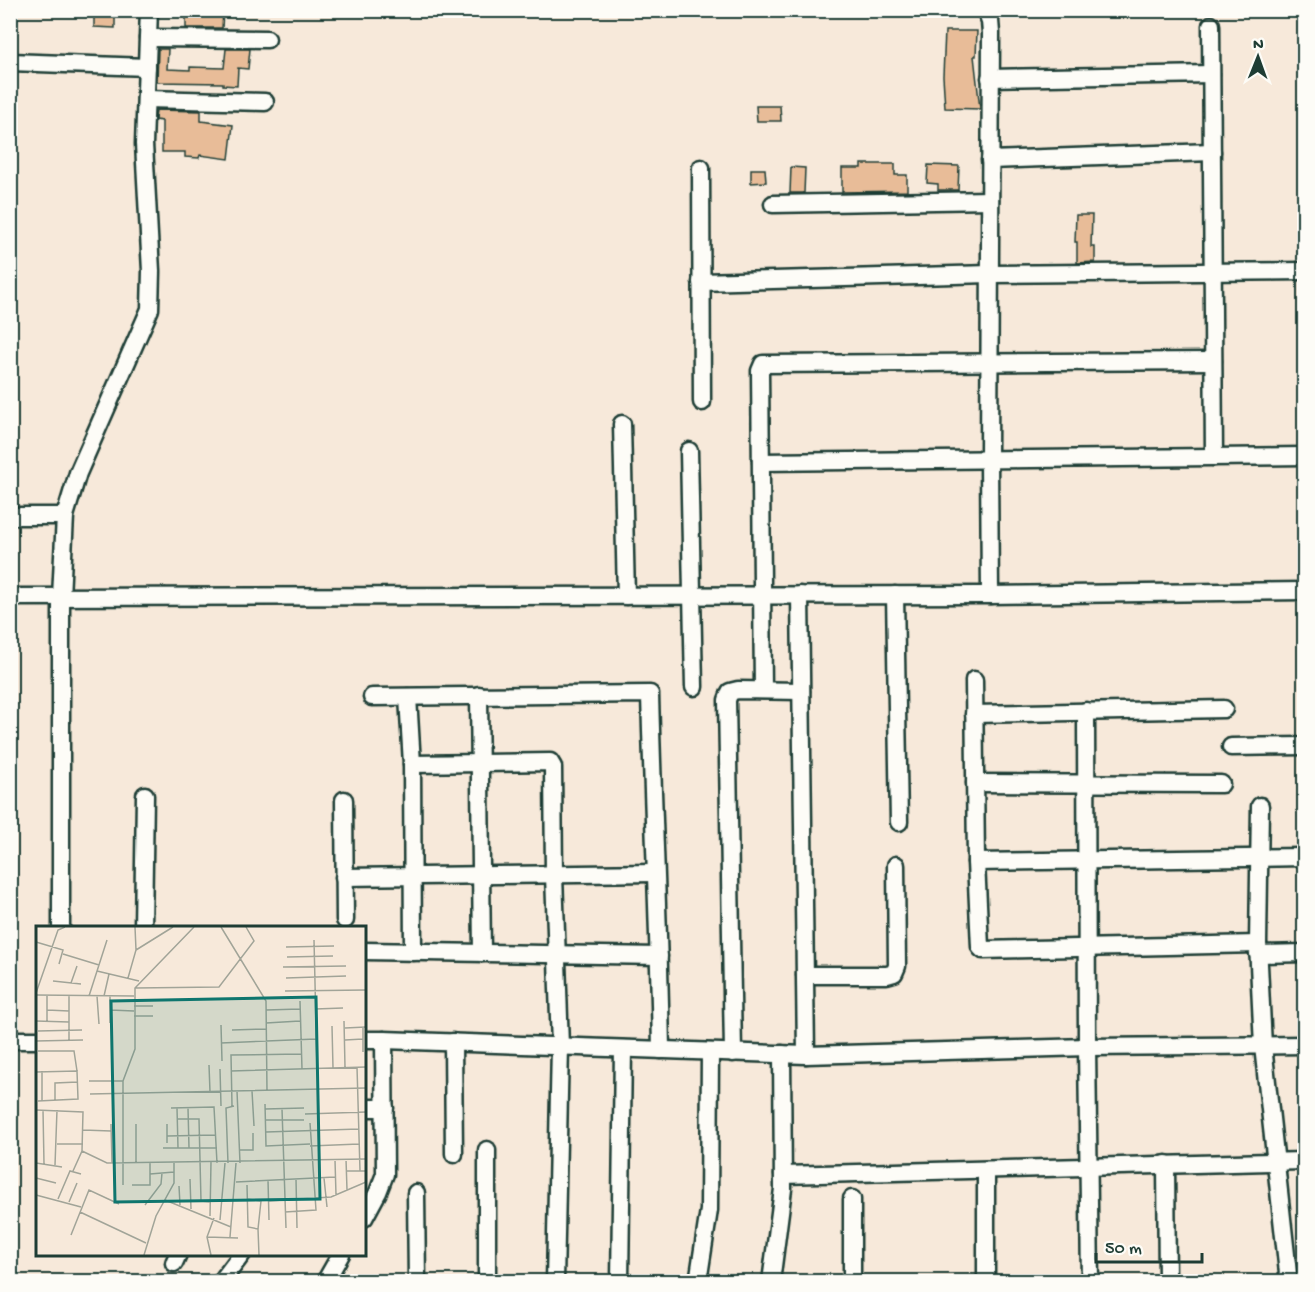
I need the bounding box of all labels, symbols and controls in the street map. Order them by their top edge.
north arrow [1228,27,1288,87]
text: N [1253,36,1264,55]
inset map [36,926,366,1256]
scale bar [1096,1226,1202,1264]
text: 50 m [1105,1239,1142,1260]

